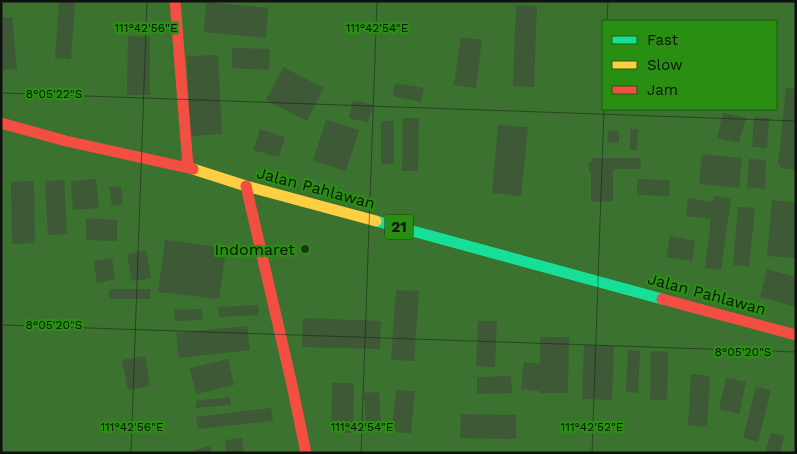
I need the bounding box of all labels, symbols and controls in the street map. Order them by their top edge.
legend [602,20,777,110]
text: 111°42'56"E [114,21,178,35]
text: 111°42'54"E [346,21,409,35]
text: Fast [647,31,679,49]
text: Slow [647,56,683,74]
text: Jam [647,81,678,99]
text: 8°05'22"S [26,87,82,101]
street label: Jalan Pahlawan [255,163,377,213]
road number: 21 [385,214,413,240]
place label: Indomaret [215,240,295,259]
marker: Indomaret [299,243,311,255]
street label: Jalan Pahlawan [646,269,768,319]
text: 8°05'20"S [25,318,83,332]
text: 8°05'20"S [714,345,772,359]
text: 111°42'56"E [100,420,164,434]
text: 111°42'54"E [331,420,394,434]
text: 111°42'52"E [561,420,624,434]

